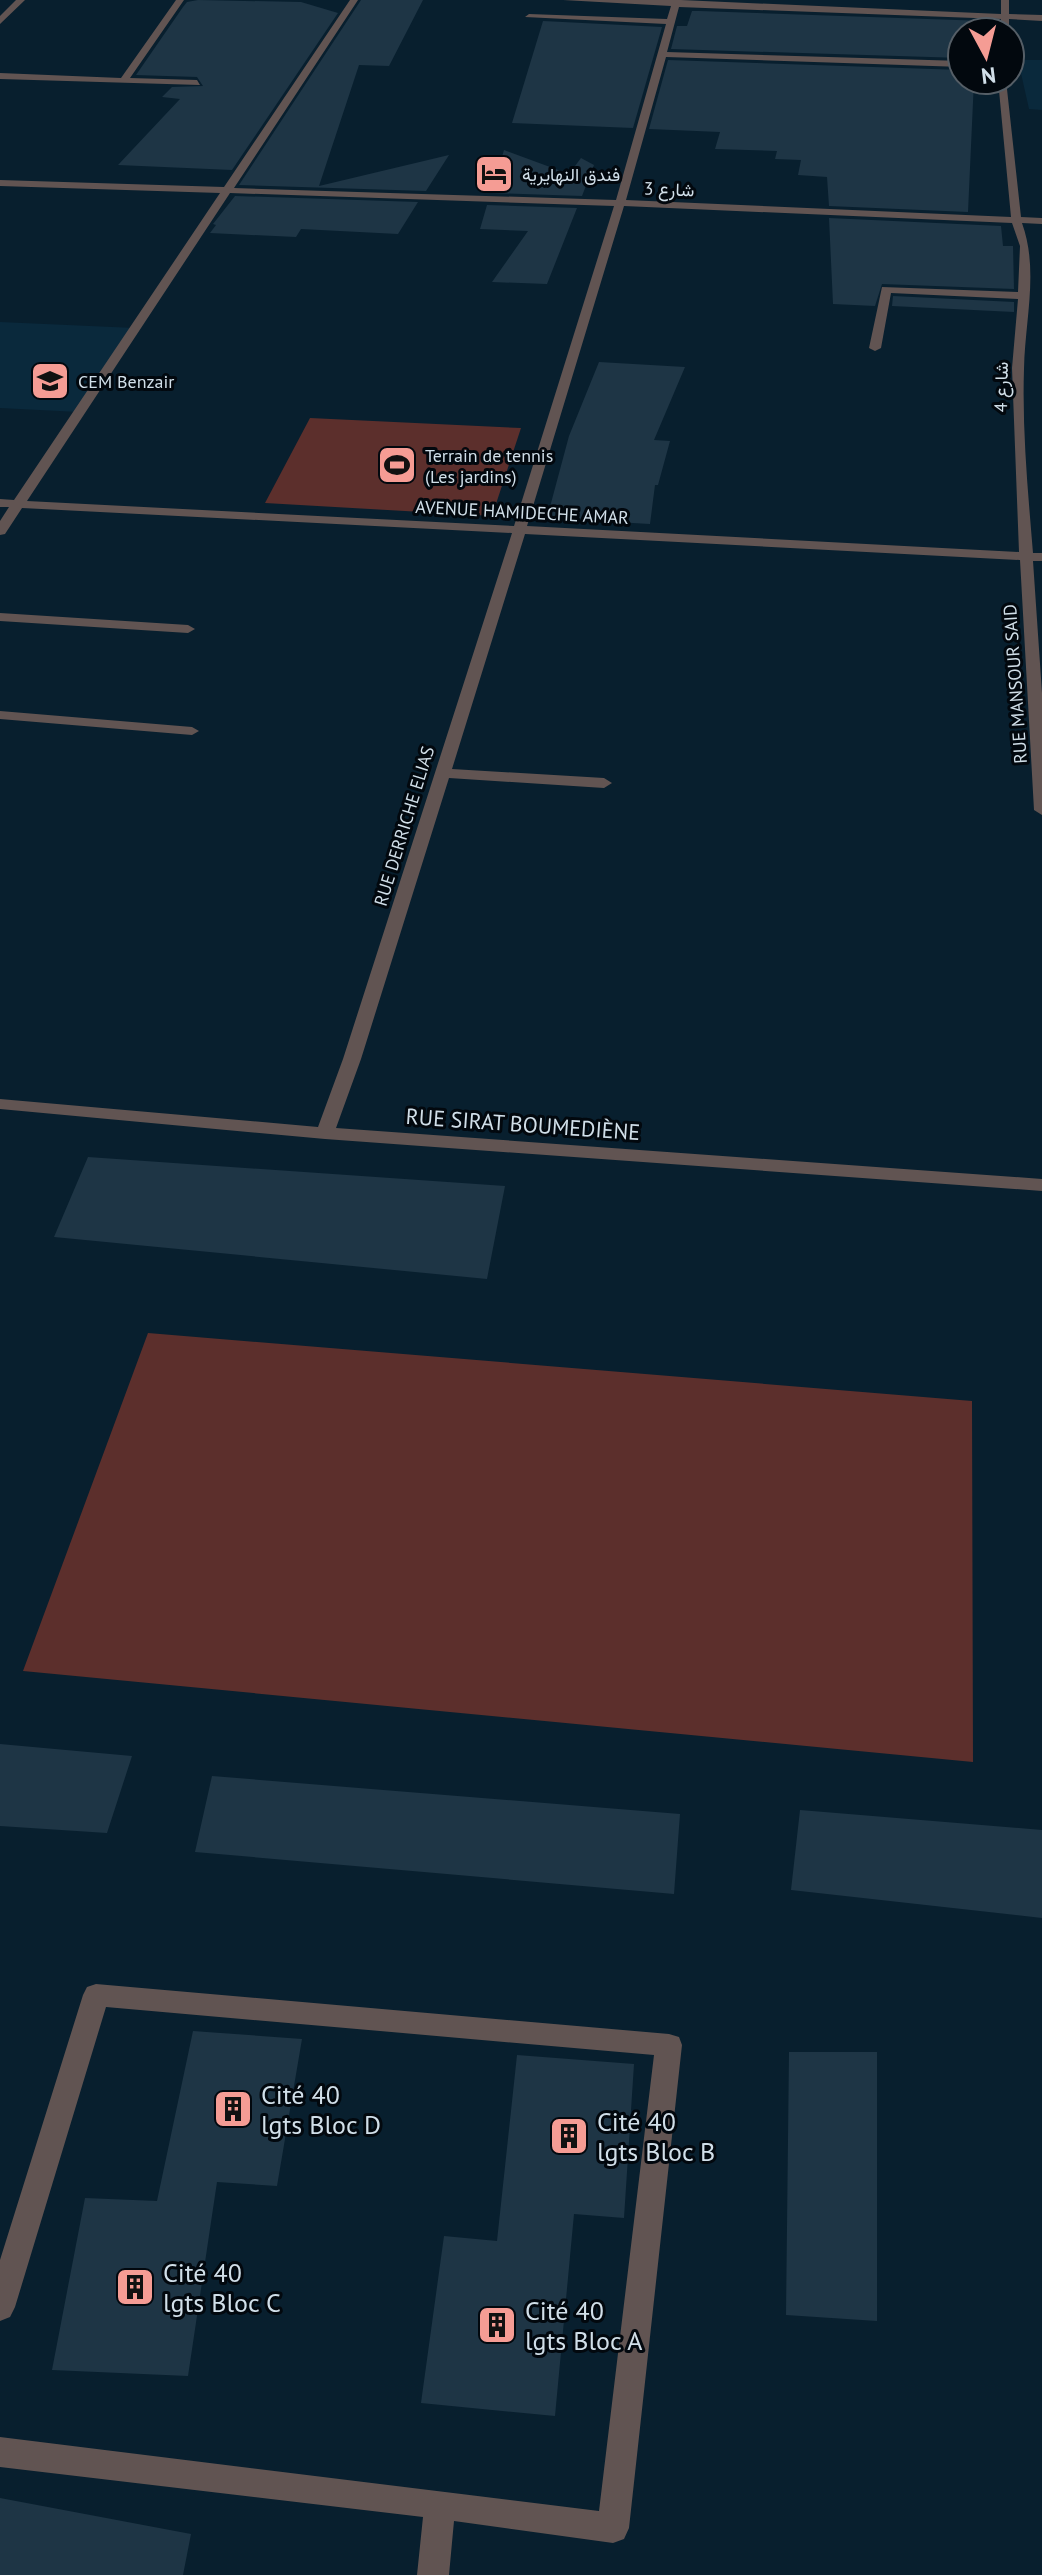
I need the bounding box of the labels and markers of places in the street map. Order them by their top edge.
hotel icon: فندق النهايرية [473,153,515,195]
place label: فندق النهايرية [522,163,620,186]
school or university icon: CEM Benzair [29,360,71,402]
place label: CEM Benzair [78,370,174,393]
sports icon: Terrain de tennis (Les jardins) [376,444,418,486]
place label: Terrain de tennis (Les jardins) [425,444,553,488]
place label: Cité 40 lgts Bloc D [261,2078,381,2141]
building icon: Cité 40 lgts Bloc D [212,2088,254,2130]
place label: Cité 40 lgts Bloc B [597,2105,715,2168]
building icon: Cité 40 lgts Bloc B [548,2115,590,2157]
place label: Cité 40 lgts Bloc C [163,2256,281,2319]
building icon: Cité 40 lgts Bloc C [114,2266,156,2308]
place label: Cité 40 lgts Bloc A [525,2294,642,2357]
building icon: Cité 40 lgts Bloc A [476,2304,518,2346]

